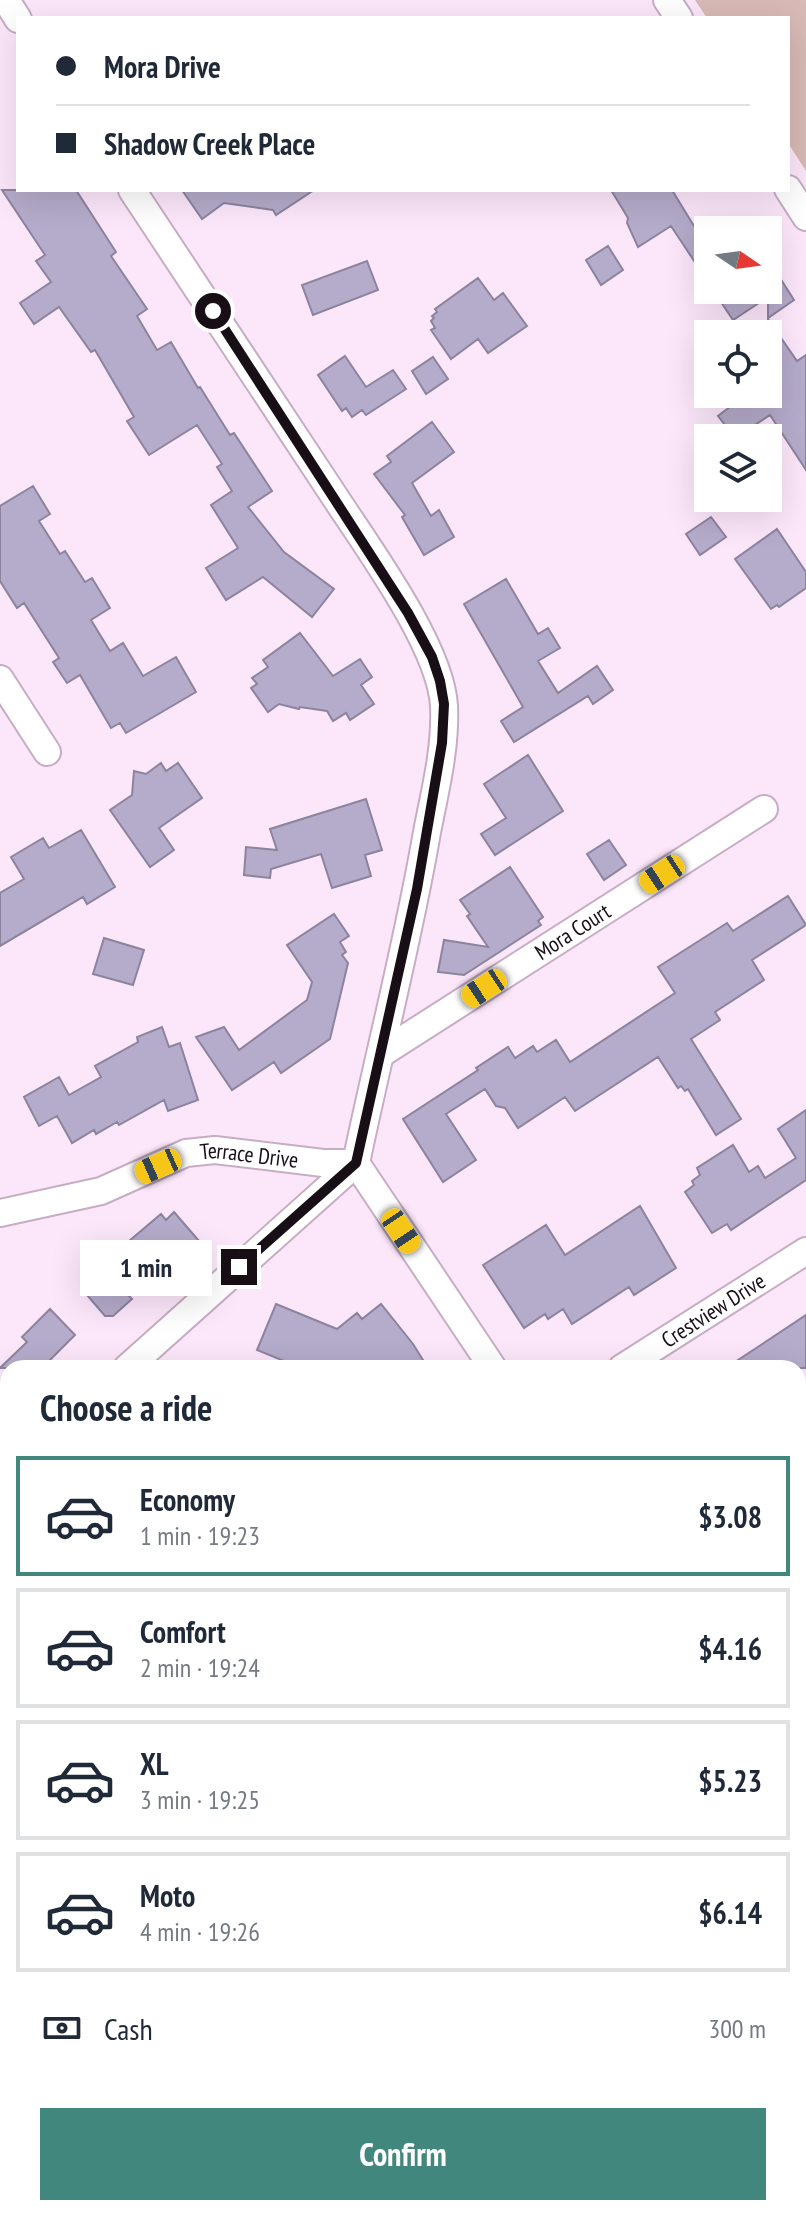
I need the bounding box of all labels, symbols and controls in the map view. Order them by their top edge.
text: Mora Drive [104,47,221,86]
text: Shadow Creek Place [104,124,315,163]
north arrow [694,216,782,304]
map controls [694,216,782,512]
route start [195,293,231,329]
button: locate [694,320,782,408]
button: layers [694,424,782,512]
car [635,851,689,897]
street label: Mora Court [529,897,615,966]
car [457,965,511,1011]
street label: Terrace Drive [199,1136,300,1174]
car [131,1145,185,1187]
car [378,1204,424,1258]
callout: 1 min [79,1239,211,1295]
route end [221,1249,257,1285]
text: 1 min [120,1251,172,1284]
street label: Crestview Drive [656,1267,770,1353]
text: Choose a ride [40,1384,212,1431]
icon: car [44,1480,116,1552]
text: Economy [140,1480,235,1519]
text: $3.08 [698,1497,762,1536]
text: 1 min · 19:23 [140,1519,260,1552]
icon: car [44,1612,116,1684]
text: Comfort [140,1612,226,1651]
text: $4.16 [698,1629,762,1668]
text: 2 min · 19:24 [140,1651,260,1684]
icon: car [44,1744,116,1816]
text: XL [140,1744,169,1783]
text: $5.23 [698,1761,762,1800]
text: 3 min · 19:25 [140,1783,260,1816]
icon: car [44,1876,116,1948]
text: Moto [140,1876,195,1915]
text: $6.14 [698,1893,762,1932]
text: 4 min · 19:26 [140,1915,260,1948]
icon: cash [40,2006,84,2050]
text: Cash [104,2009,153,2048]
text: 300 m [708,2012,766,2045]
button: Confirm [40,2108,766,2200]

